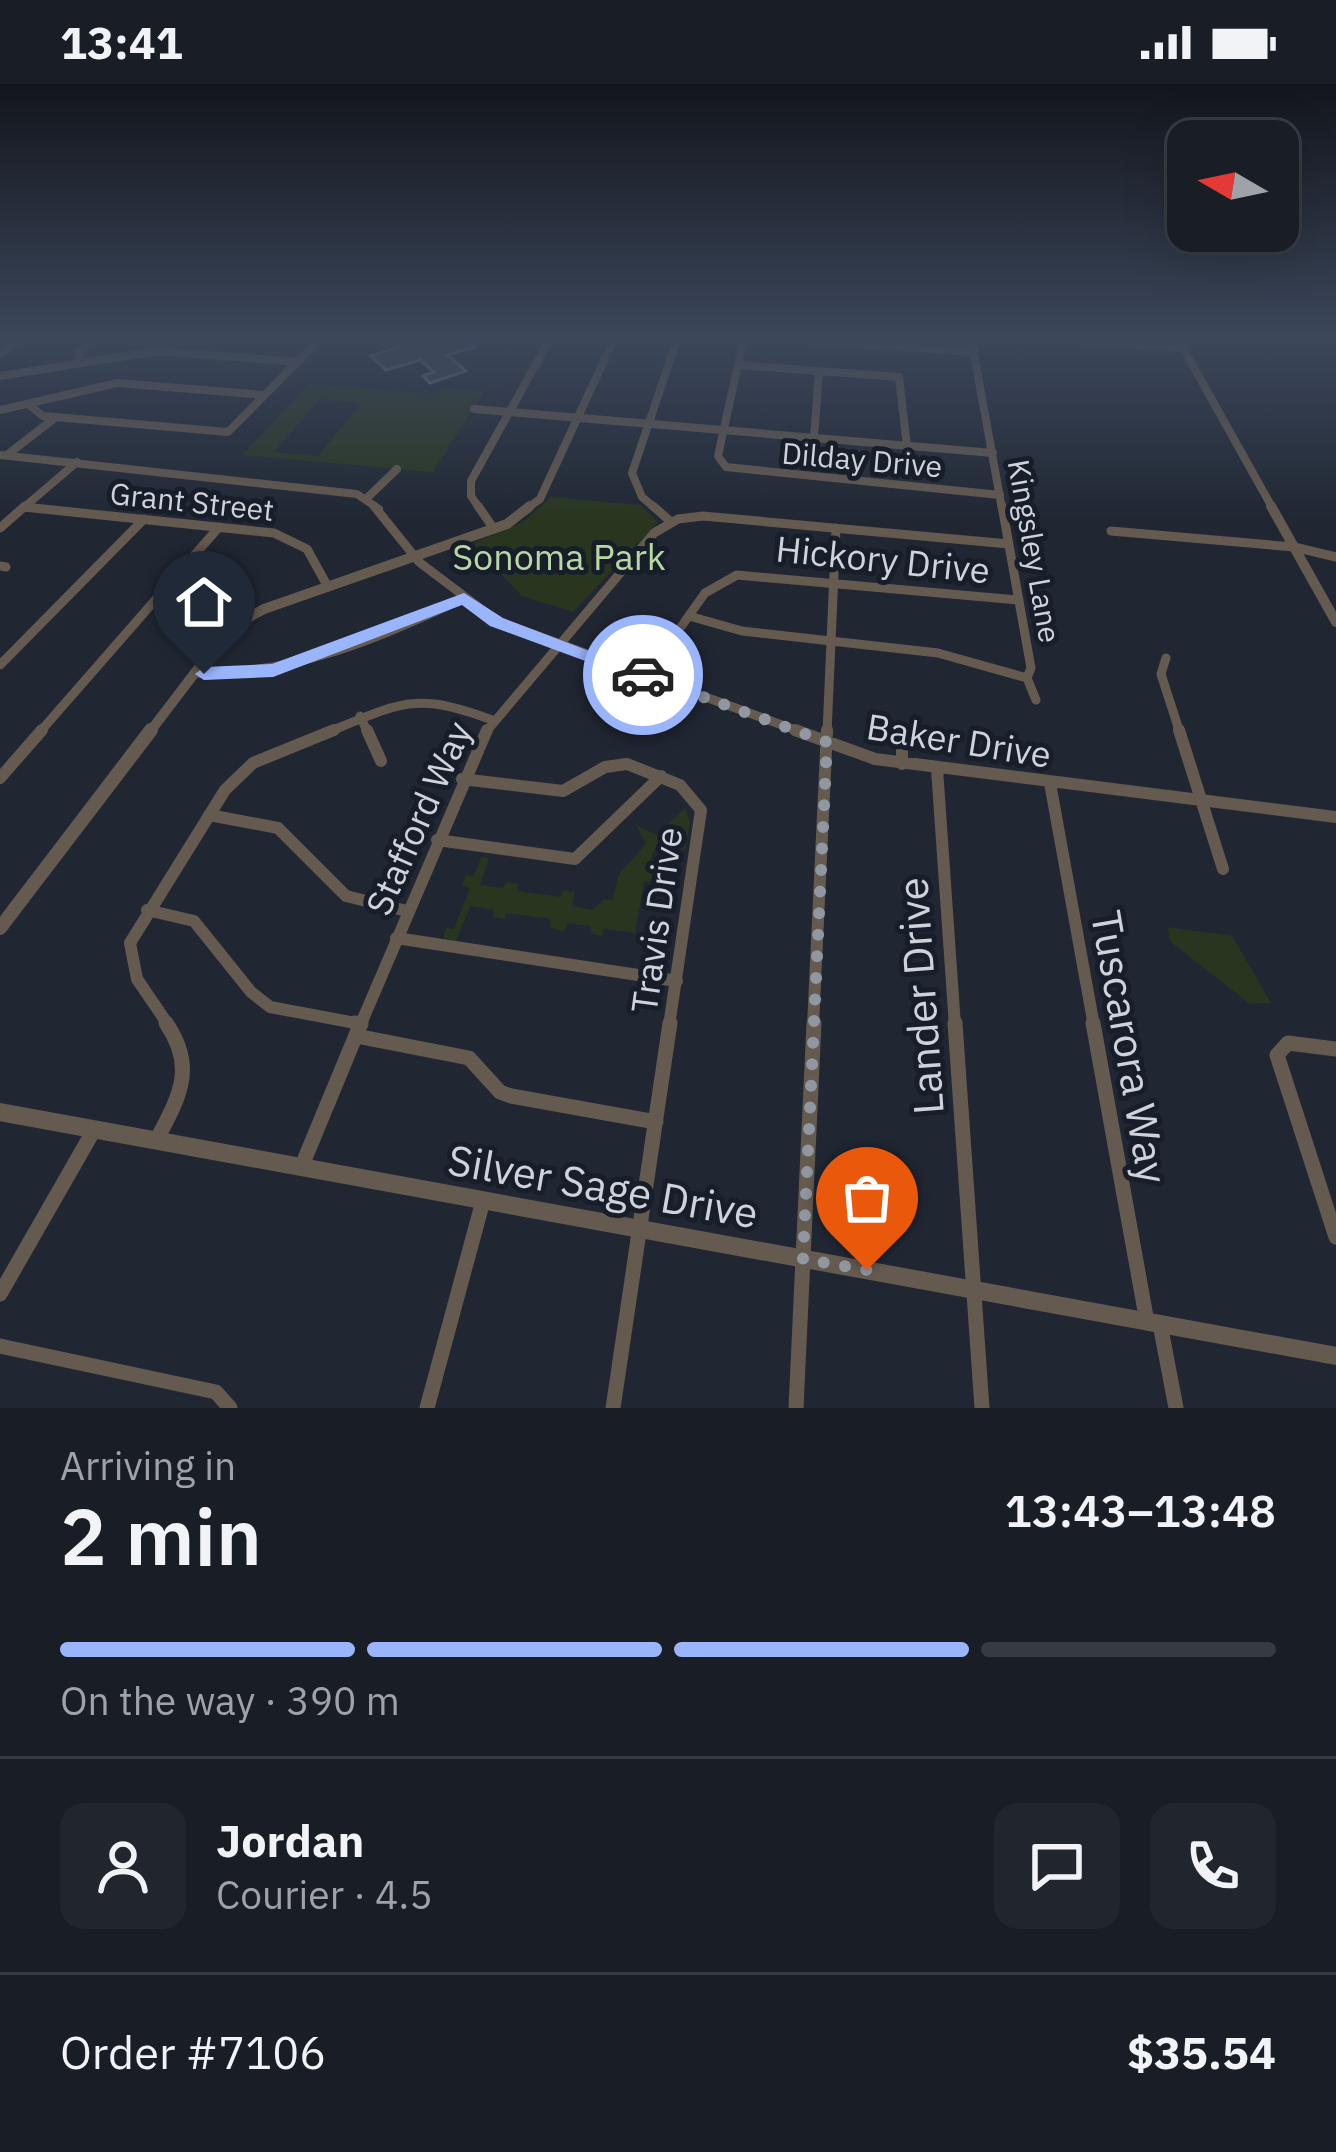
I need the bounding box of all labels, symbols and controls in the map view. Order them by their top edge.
text: 13:41 [60,13,183,71]
north arrow [1167,120,1299,252]
map controls [1167,120,1299,252]
street label: Dilday Drive [780,433,944,485]
street label: Kingsley Lane [1000,456,1070,646]
street label: Grant Street [108,473,276,529]
street label: Hickory Drive [774,524,992,594]
park label: Sonoma Park [452,533,666,580]
pin [153,551,255,674]
icon: home [171,569,237,635]
courier [583,615,703,735]
icon: car [610,642,676,708]
street label: Baker Drive [863,702,1055,778]
street label: Stafford Way [354,714,482,922]
street label: Travis Drive [620,824,692,1016]
street label: Lander Drive [884,876,956,1116]
street label: Tuscarora Way [1079,906,1181,1188]
street label: Silver Sage Drive [444,1132,762,1240]
pin [816,1147,918,1270]
icon: bag [834,1165,900,1231]
text: Arriving in [60,1440,236,1491]
text: 13:43–13:48 [1005,1481,1276,1539]
text: 2 min [60,1485,262,1586]
text: On the way · 390 m [60,1675,400,1726]
button: person [60,1803,186,1929]
button: chat [994,1803,1120,1929]
button: phone [1150,1803,1276,1929]
text: Jordan [216,1811,364,1869]
text: Courier · 4.5 [216,1869,433,1920]
text: Order #7106 [60,2023,326,2081]
text: $35.54 [1127,2023,1276,2081]

